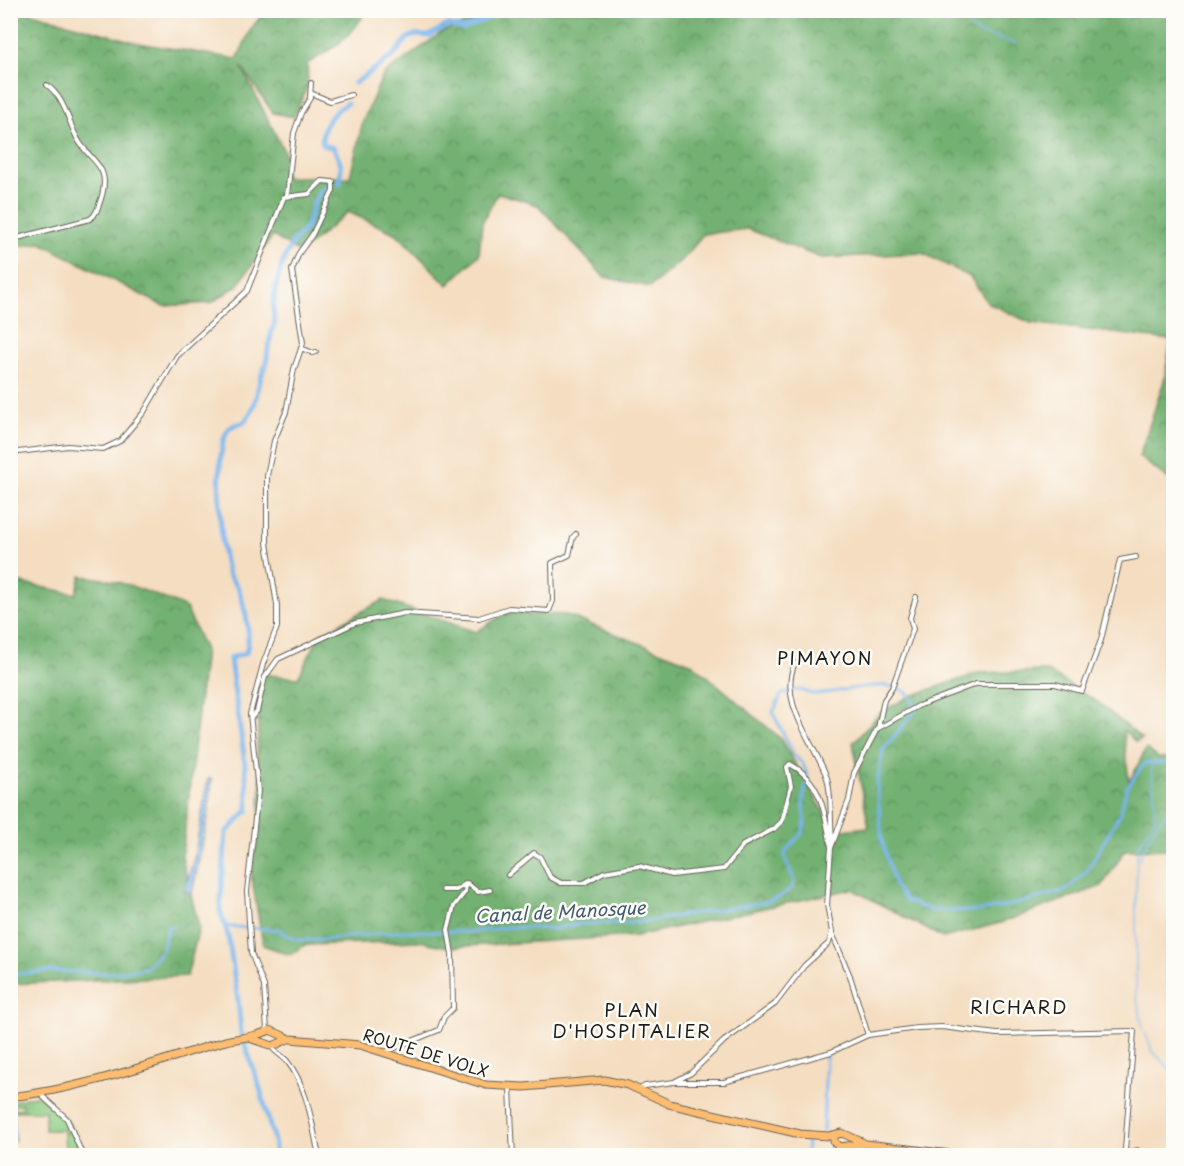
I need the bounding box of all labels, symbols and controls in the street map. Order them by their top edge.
district label: PIMAYON [777,644,873,671]
water label: Canal de Manosque [474,893,647,929]
district label: RICHARD [970,993,1068,1020]
district label: PLAN D'HOSPITALIER [552,996,712,1044]
street label: ROUTE DE VOLX [360,1021,492,1083]

